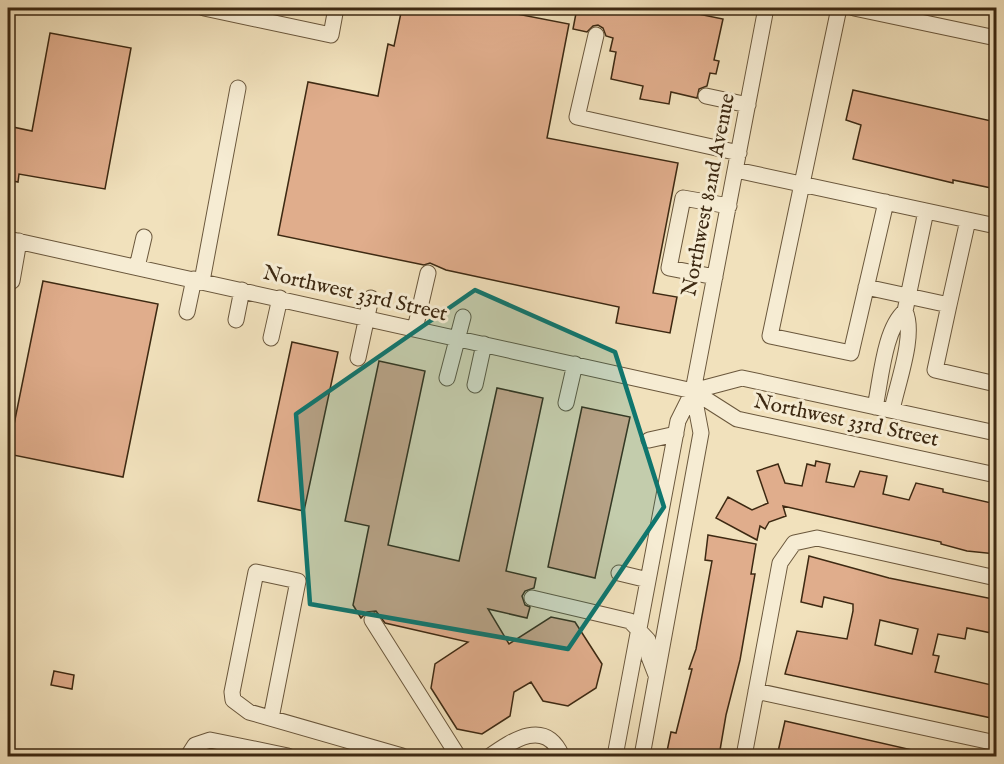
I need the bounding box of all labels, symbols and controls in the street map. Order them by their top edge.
street label: Northwest 82nd Avenue [676,91,742,299]
street label: Northwest 33rd Street [260,260,450,328]
street label: Northwest 33rd Street [751,388,941,454]

